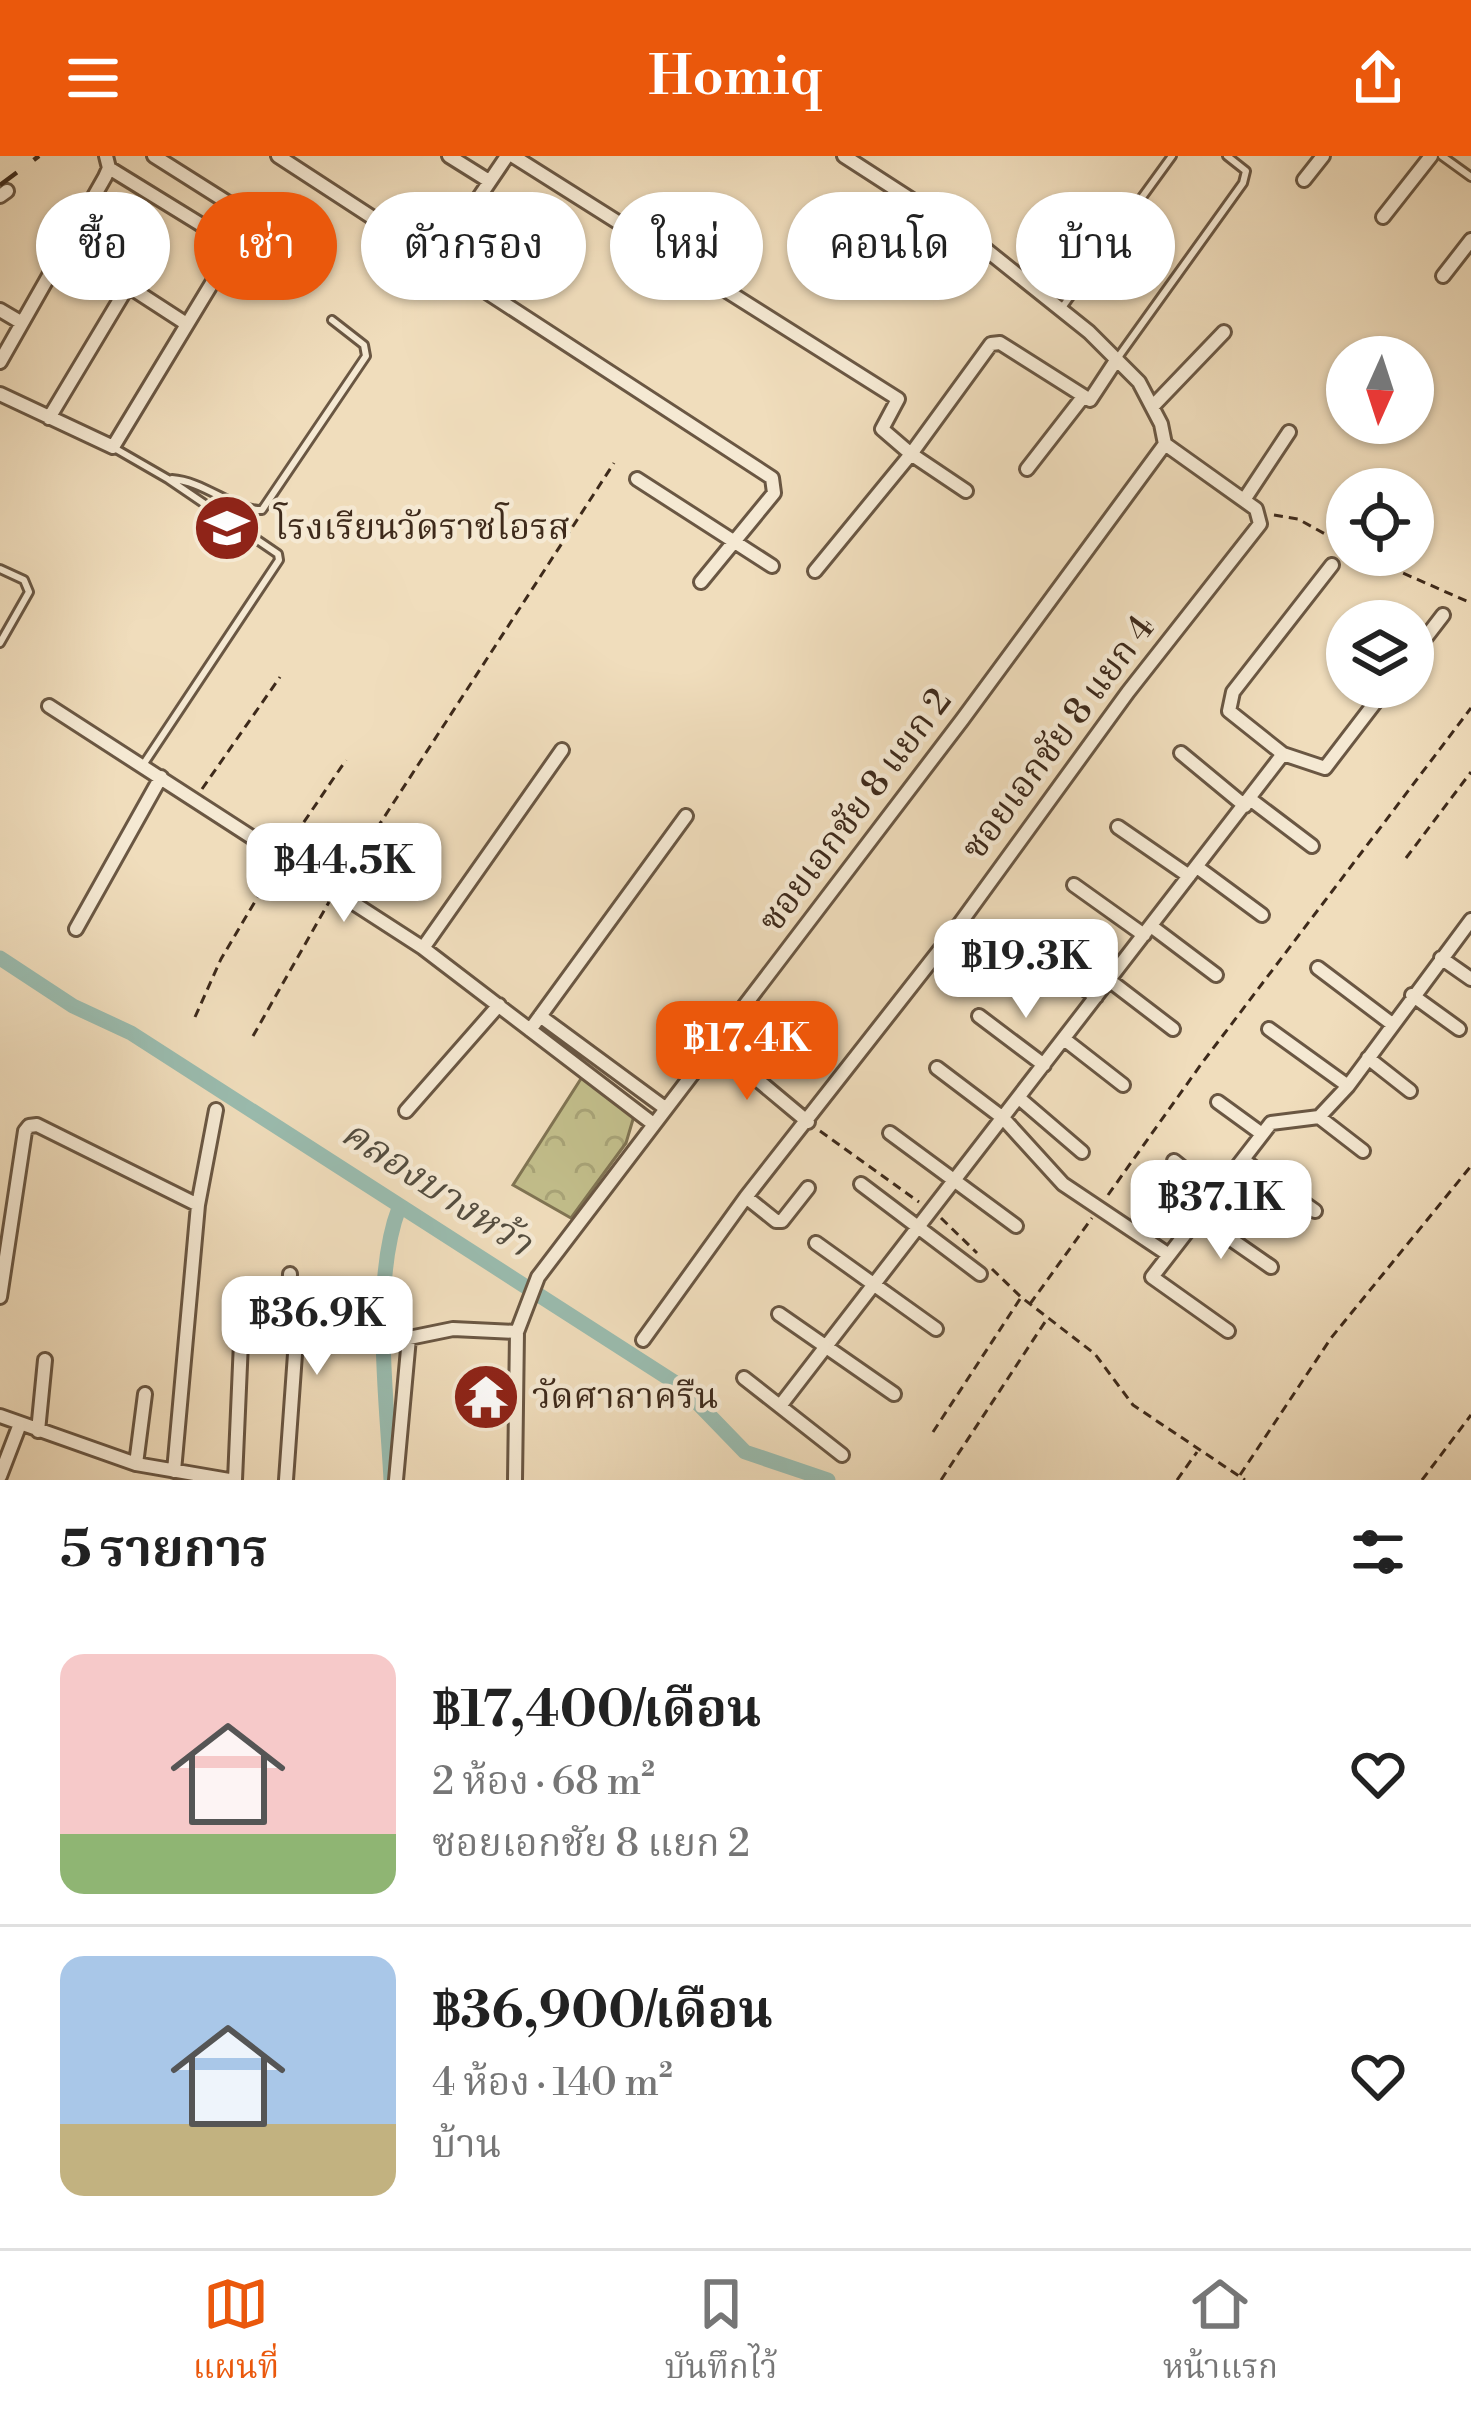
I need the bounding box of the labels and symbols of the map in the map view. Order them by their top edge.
north arrow [1326,336,1434,444]
school or university icon: โรงเรียนวัดราชโอรส [192,493,262,563]
place label: โรงเรียนวัดราชโอรส [273,502,570,551]
street label: ซอยเอกชัย 8 แยก 4 [952,607,1166,869]
street label: ซอยเอกชัย 8 แยก 2 [750,680,962,942]
pin: ฿44.5K [246,823,442,925]
pin: ฿19.3K [928,919,1124,1021]
pin: ฿17.4K [649,1001,845,1103]
water label: คลองบางหว้า [332,1109,542,1270]
pin: ฿37.1K [1123,1160,1319,1262]
pin: ฿36.9K [219,1276,415,1378]
temple icon: วัดศาลาครืน [451,1362,521,1432]
place label: วัดศาลาครืน [532,1375,719,1420]

